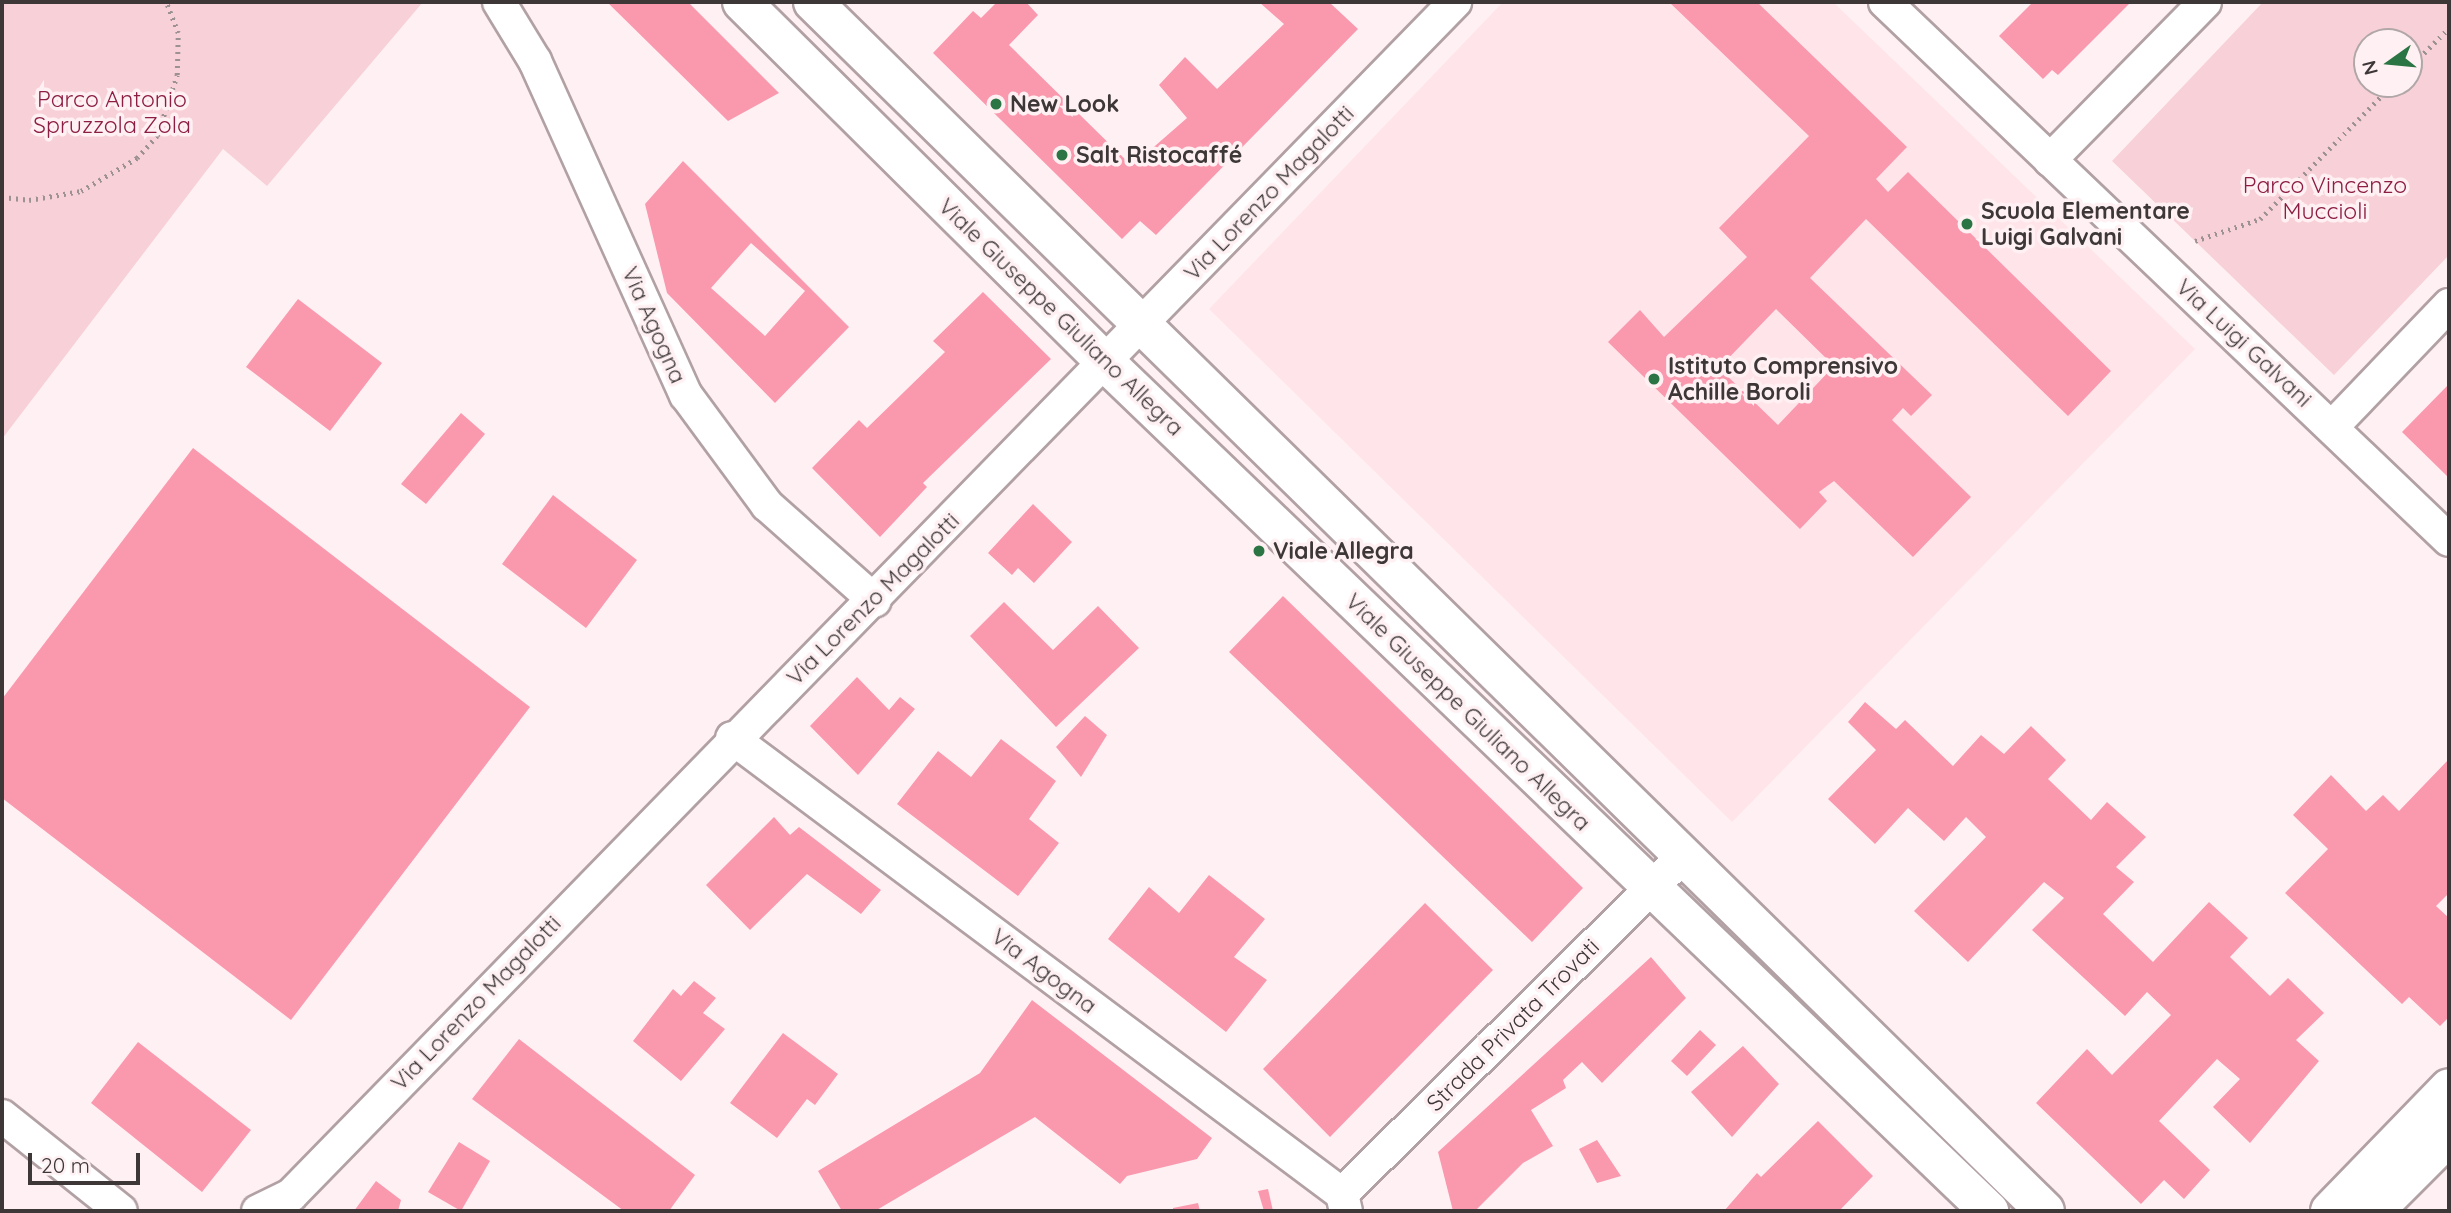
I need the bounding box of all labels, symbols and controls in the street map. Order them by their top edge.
north arrow [2353,28,2423,98]
text: N [2356,58,2383,78]
park label: Parco Antonio Spruzzola Zola [33,85,191,139]
place label: New Look [1010,90,1119,118]
marker: New Look [988,96,1004,112]
street label: Via Lorenzo Magalotti [1178,100,1360,286]
place label: Salt Ristocaffé [1076,141,1242,169]
marker: Salt Ristocaffé [1054,147,1070,163]
park label: Parco Vincenzo Muccioli [2243,171,2407,225]
street label: Viale Giuseppe Giuliano Allegra [933,192,1189,442]
place label: Scuola Elementare Luigi Galvani [1981,197,2190,251]
marker: Scuola Elementare Luigi Galvani [1959,216,1975,232]
street label: Via Agogna [616,262,692,388]
street label: Via Luigi Galvani [2170,273,2318,413]
place label: Istituto Comprensivo Achille Boroli [1668,352,1898,406]
marker: Istituto Comprensivo Achille Boroli [1646,371,1662,387]
street label: Via Lorenzo Magalotti [781,507,965,691]
place label: Viale Allegra [1273,537,1414,565]
marker: Viale Allegra [1251,543,1267,559]
street label: Viale Giuseppe Giuliano Allegra [1340,587,1596,837]
street label: Via Lorenzo Magalotti [385,910,567,1096]
street label: Via Agogna [986,922,1102,1020]
street label: Strada Privata Trovati [1421,933,1605,1117]
scale bar [32,1140,144,1184]
text: 20 m [41,1152,90,1178]

